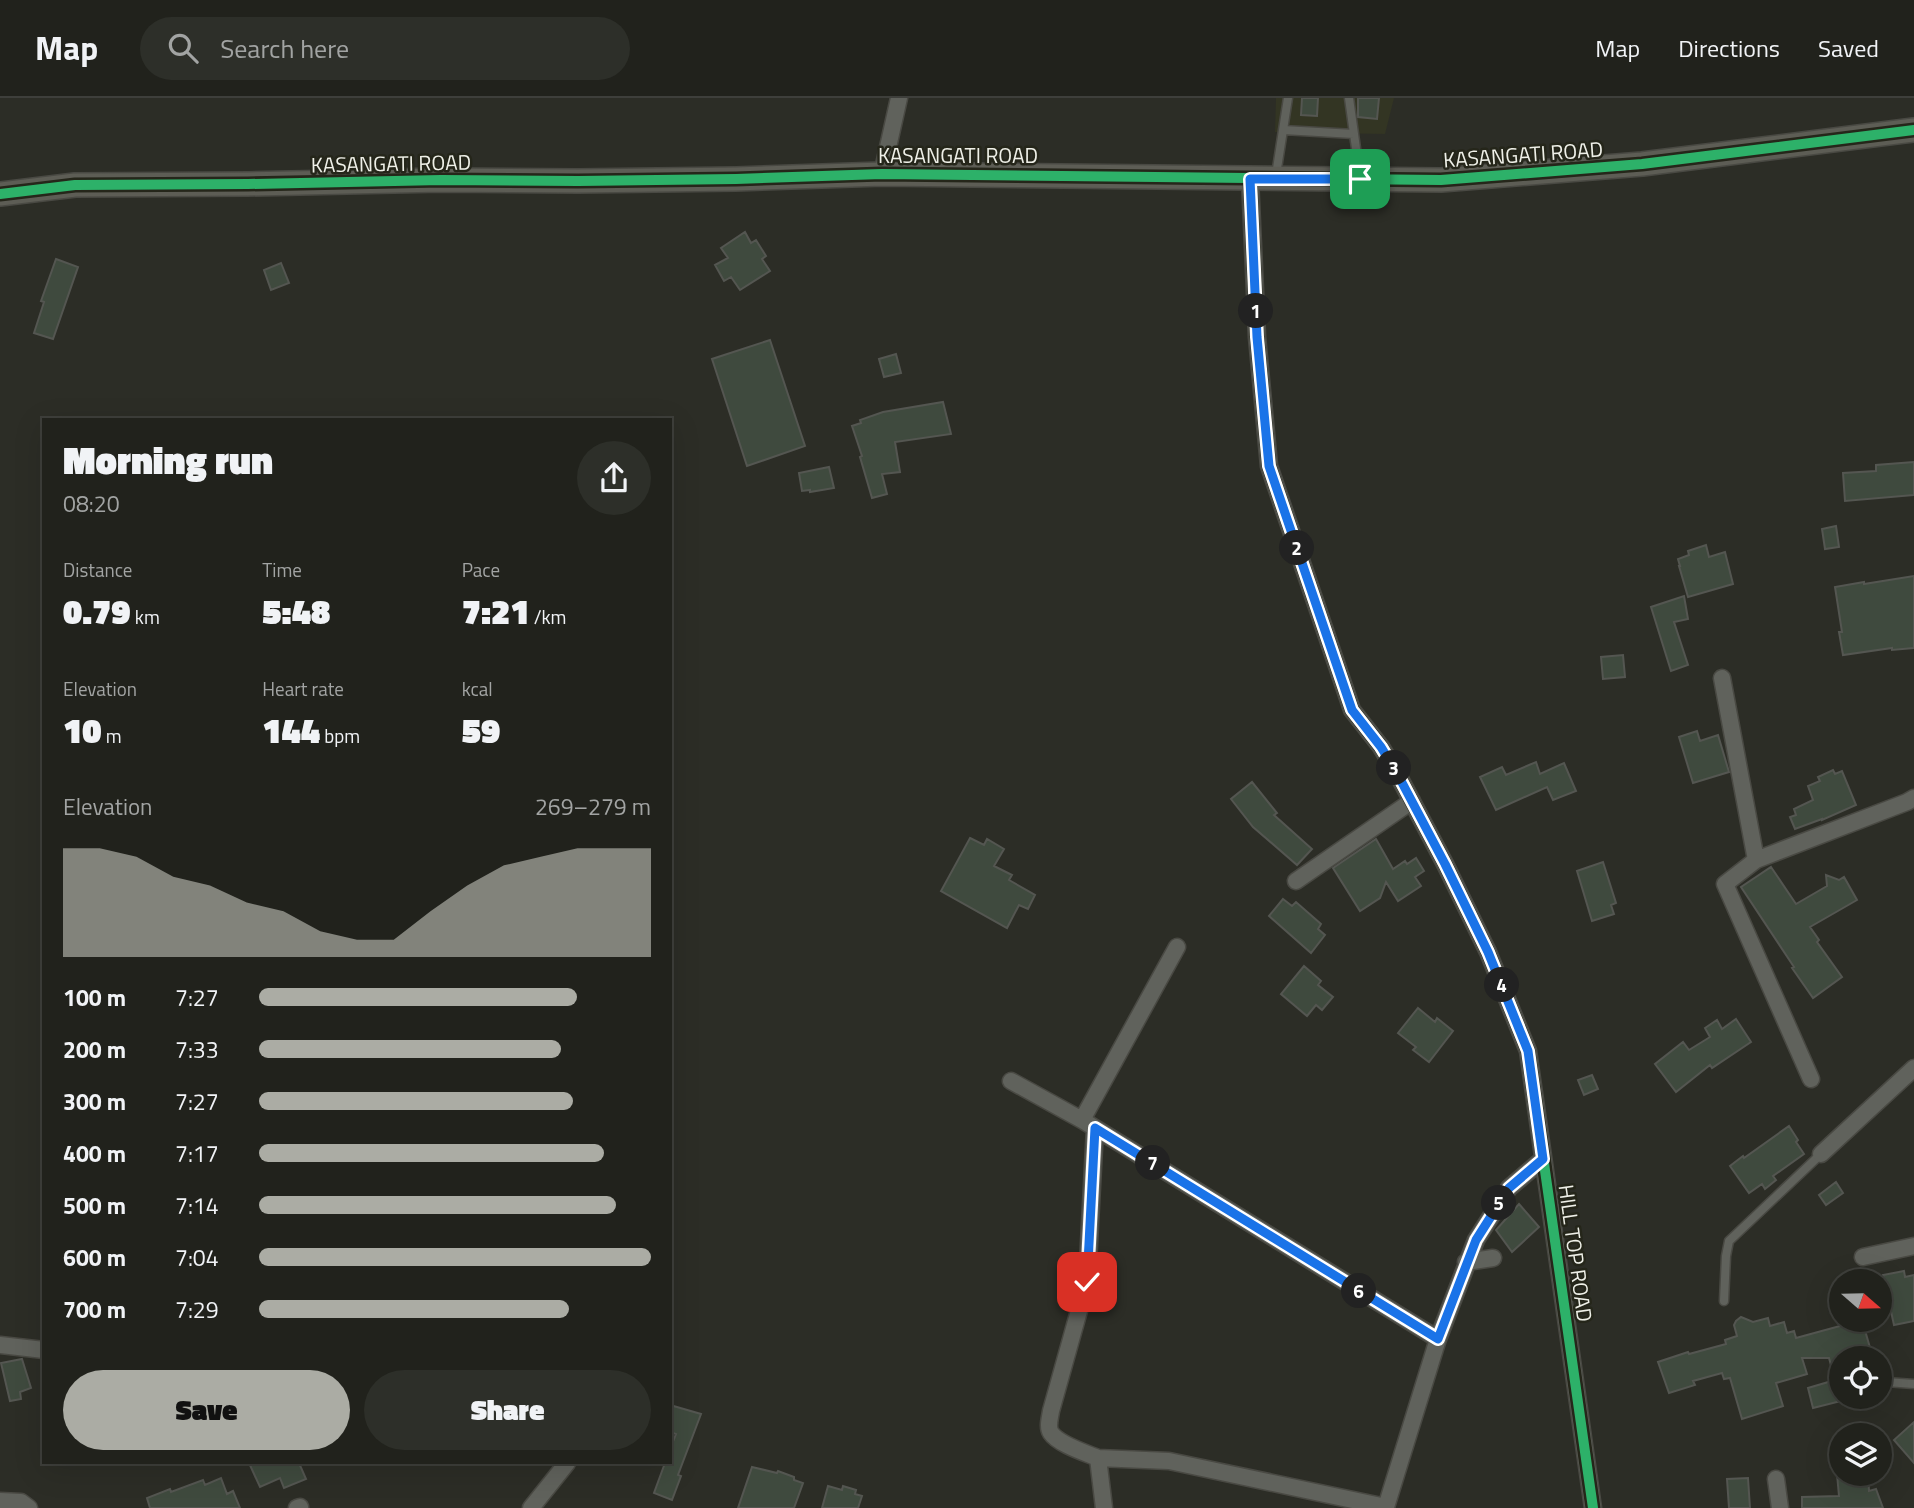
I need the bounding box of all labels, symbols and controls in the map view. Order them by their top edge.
search box [140,17,630,80]
text: Map [35,23,98,73]
icon: search [164,29,202,67]
text: Search here [220,29,349,68]
text: Map [1595,30,1640,66]
text: Directions [1678,30,1780,66]
text: Saved [1818,30,1879,66]
street label: KASANGATI ROAD [1442,132,1604,176]
street label: KASANGATI ROAD [878,139,1038,171]
street label: KASANGATI ROAD [311,146,471,180]
pin [1330,149,1390,209]
icon: arrive [1341,160,1379,198]
pin: 1 [1238,294,1274,328]
text: 1 [1250,296,1261,325]
text: Morning run [63,431,273,489]
button: share [577,441,651,515]
text: 08:20 [63,486,120,521]
pin: 2 [1280,531,1314,566]
text: 2 [1291,533,1302,562]
text: Distance [63,555,132,584]
text: Time [262,555,302,584]
text: Pace [462,555,500,584]
text: 0.79 [63,584,131,638]
text: 5:48 [262,584,330,638]
text: 7:21 [462,584,530,638]
text: km [131,602,160,631]
text: /km [530,602,567,631]
text: Elevation [63,674,137,703]
text: Heart rate [262,674,344,703]
text: kcal [462,674,493,703]
text: 10 [63,703,102,757]
text: 144 [262,703,320,757]
text: 59 [462,703,500,757]
text: m [102,721,122,750]
text: bpm [320,721,360,750]
pin: 3 [1376,750,1412,786]
text: 3 [1388,753,1399,782]
text: Elevation [63,789,152,824]
text: 269–279 m [535,789,651,824]
pin: 4 [1484,968,1520,1002]
text: 4 [1496,970,1507,999]
text: 100 m [63,980,126,1015]
text: 7:27 [175,980,219,1015]
text: 200 m [63,1032,126,1067]
text: 7:33 [175,1032,219,1067]
text: 300 m [63,1084,126,1119]
text: 7:27 [175,1084,219,1119]
text: 400 m [63,1136,126,1171]
text: 7:17 [175,1136,219,1171]
pin: 7 [1136,1146,1170,1180]
text: 7 [1147,1148,1158,1177]
street label: HILL TOP ROAD [1551,1182,1601,1324]
pin: 5 [1482,1186,1516,1220]
text: 500 m [63,1188,126,1223]
text: 7:14 [175,1188,219,1223]
text: 5 [1493,1188,1504,1217]
text: 600 m [63,1240,126,1275]
text: 7:04 [175,1240,219,1275]
pin [1057,1252,1117,1312]
icon: check [1068,1263,1106,1301]
north arrow [1829,1269,1892,1332]
map controls [1829,1269,1892,1486]
pin: 6 [1342,1274,1376,1308]
text: 6 [1353,1276,1364,1305]
text: 700 m [63,1292,126,1327]
text: 7:29 [175,1292,219,1327]
button: locate [1829,1346,1892,1409]
button: Save [63,1370,350,1450]
button: Share [364,1370,651,1450]
button: layers [1829,1423,1892,1486]

